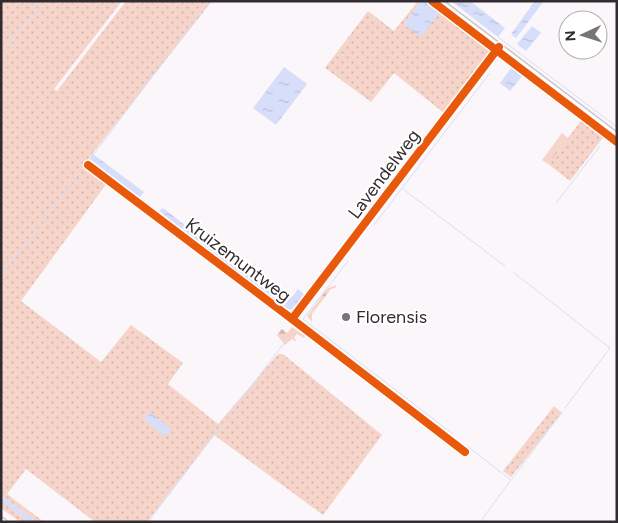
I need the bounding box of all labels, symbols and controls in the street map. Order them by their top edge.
north arrow [558,10,608,60]
text: N [562,30,579,42]
street label: Lavendelweg [343,125,425,223]
street label: Kruizemuntweg [181,213,295,307]
place label: Florensis [356,306,427,328]
marker: Florensis [340,311,352,323]

